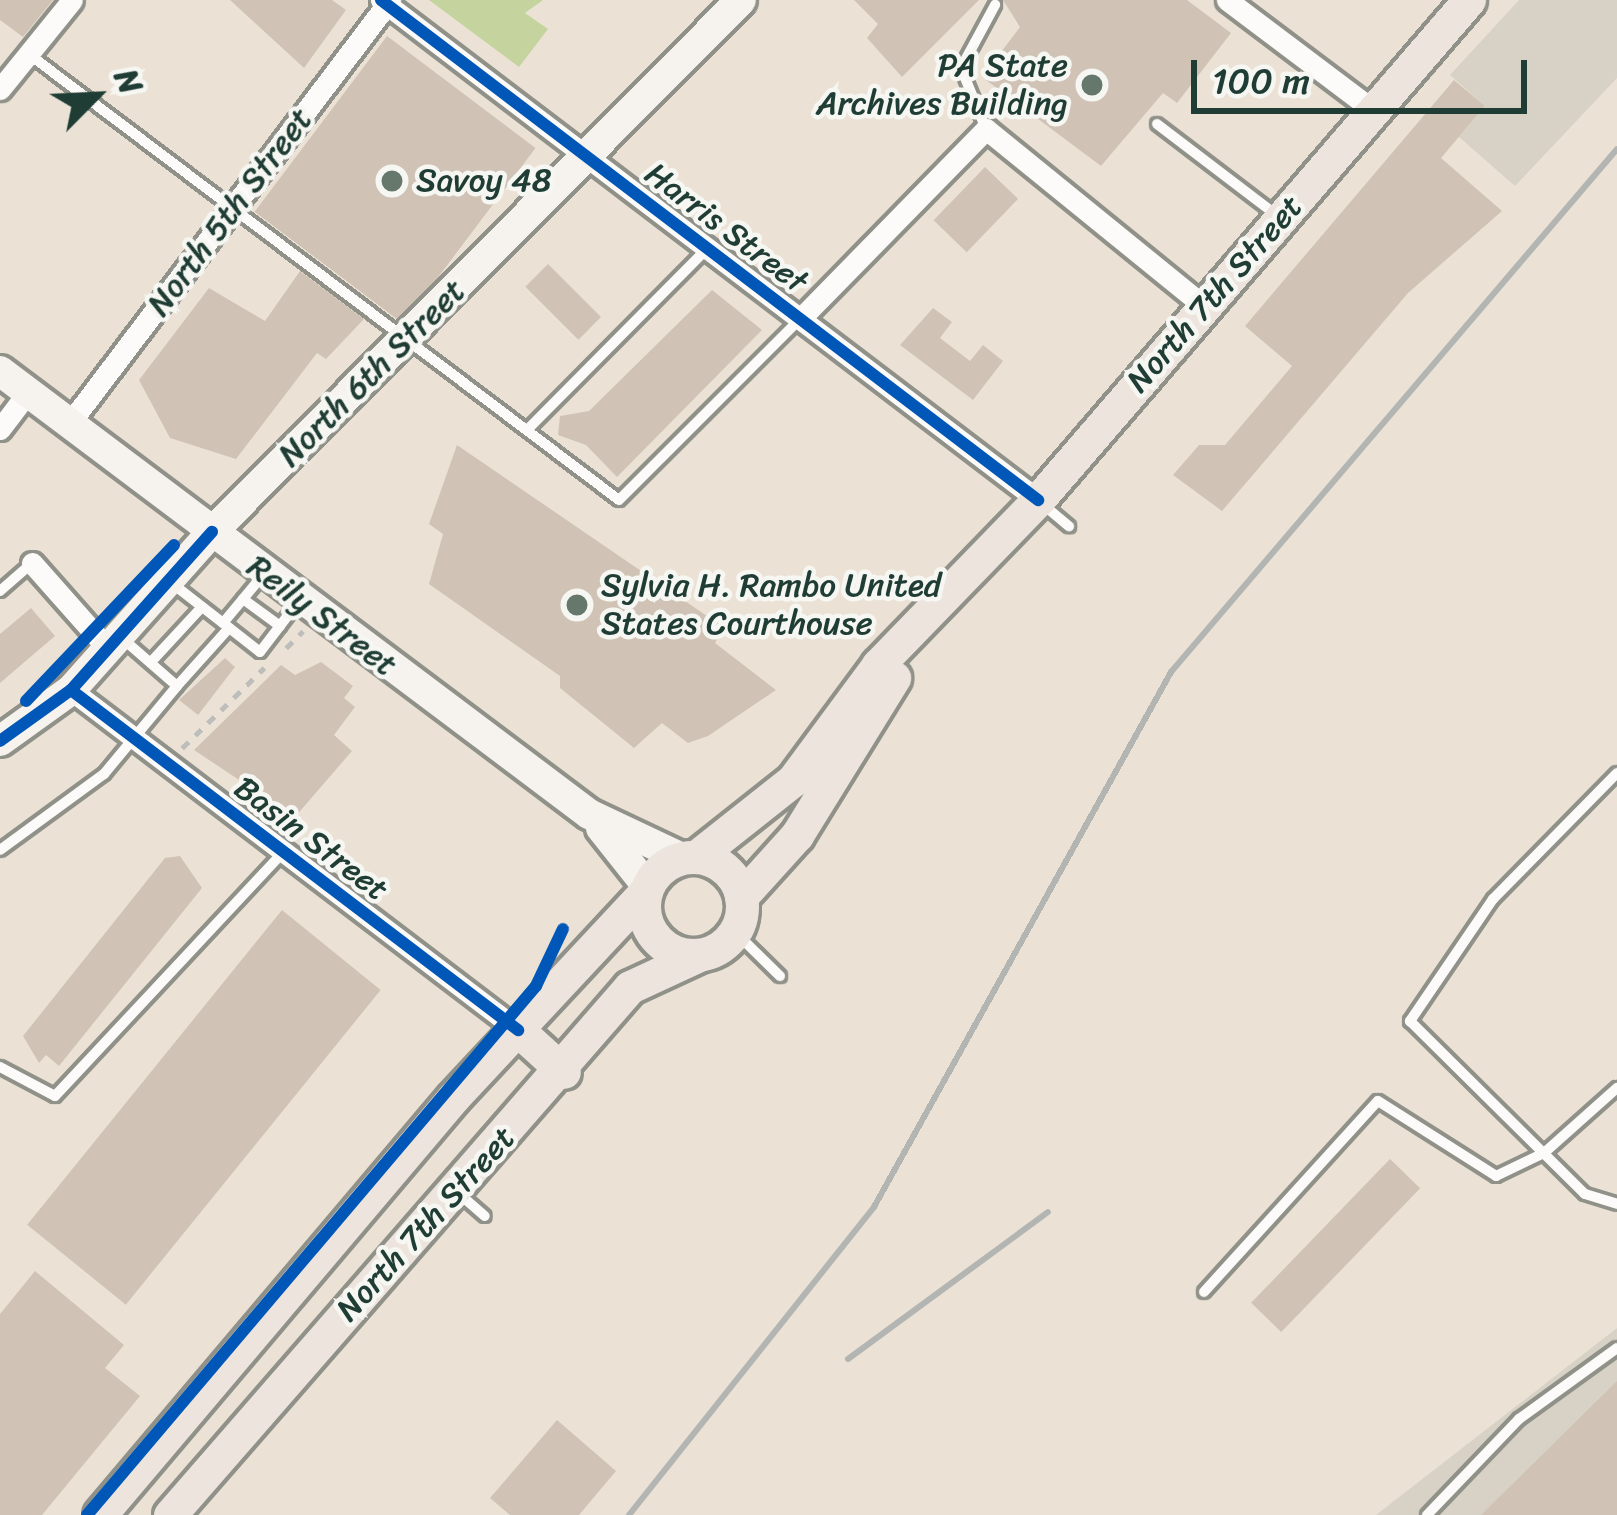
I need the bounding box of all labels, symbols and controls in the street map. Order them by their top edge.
north arrow [36,36,156,156]
scale bar [1197,36,1533,110]
place label: PA State Archives Building [816,46,1068,124]
text: 100 m [1212,49,1310,113]
text: N [98,59,160,104]
marker: PA State Archives Building [1079,72,1105,98]
street label: North 5th Street [139,100,321,324]
street label: Harris Street [637,154,815,302]
place label: Savoy 48 [416,161,552,201]
marker: Savoy 48 [379,168,405,194]
street label: North 7th Street [1119,187,1311,401]
street label: North 6th Street [270,271,474,475]
street label: Reily Street [239,547,405,685]
place label: Sylvia H. Rambo United States Courthouse [601,566,942,644]
marker: Sylvia H. Rambo United States Courthouse [564,592,590,618]
street label: Basin Street [226,768,396,910]
street label: North 7th Street [328,1118,524,1330]

